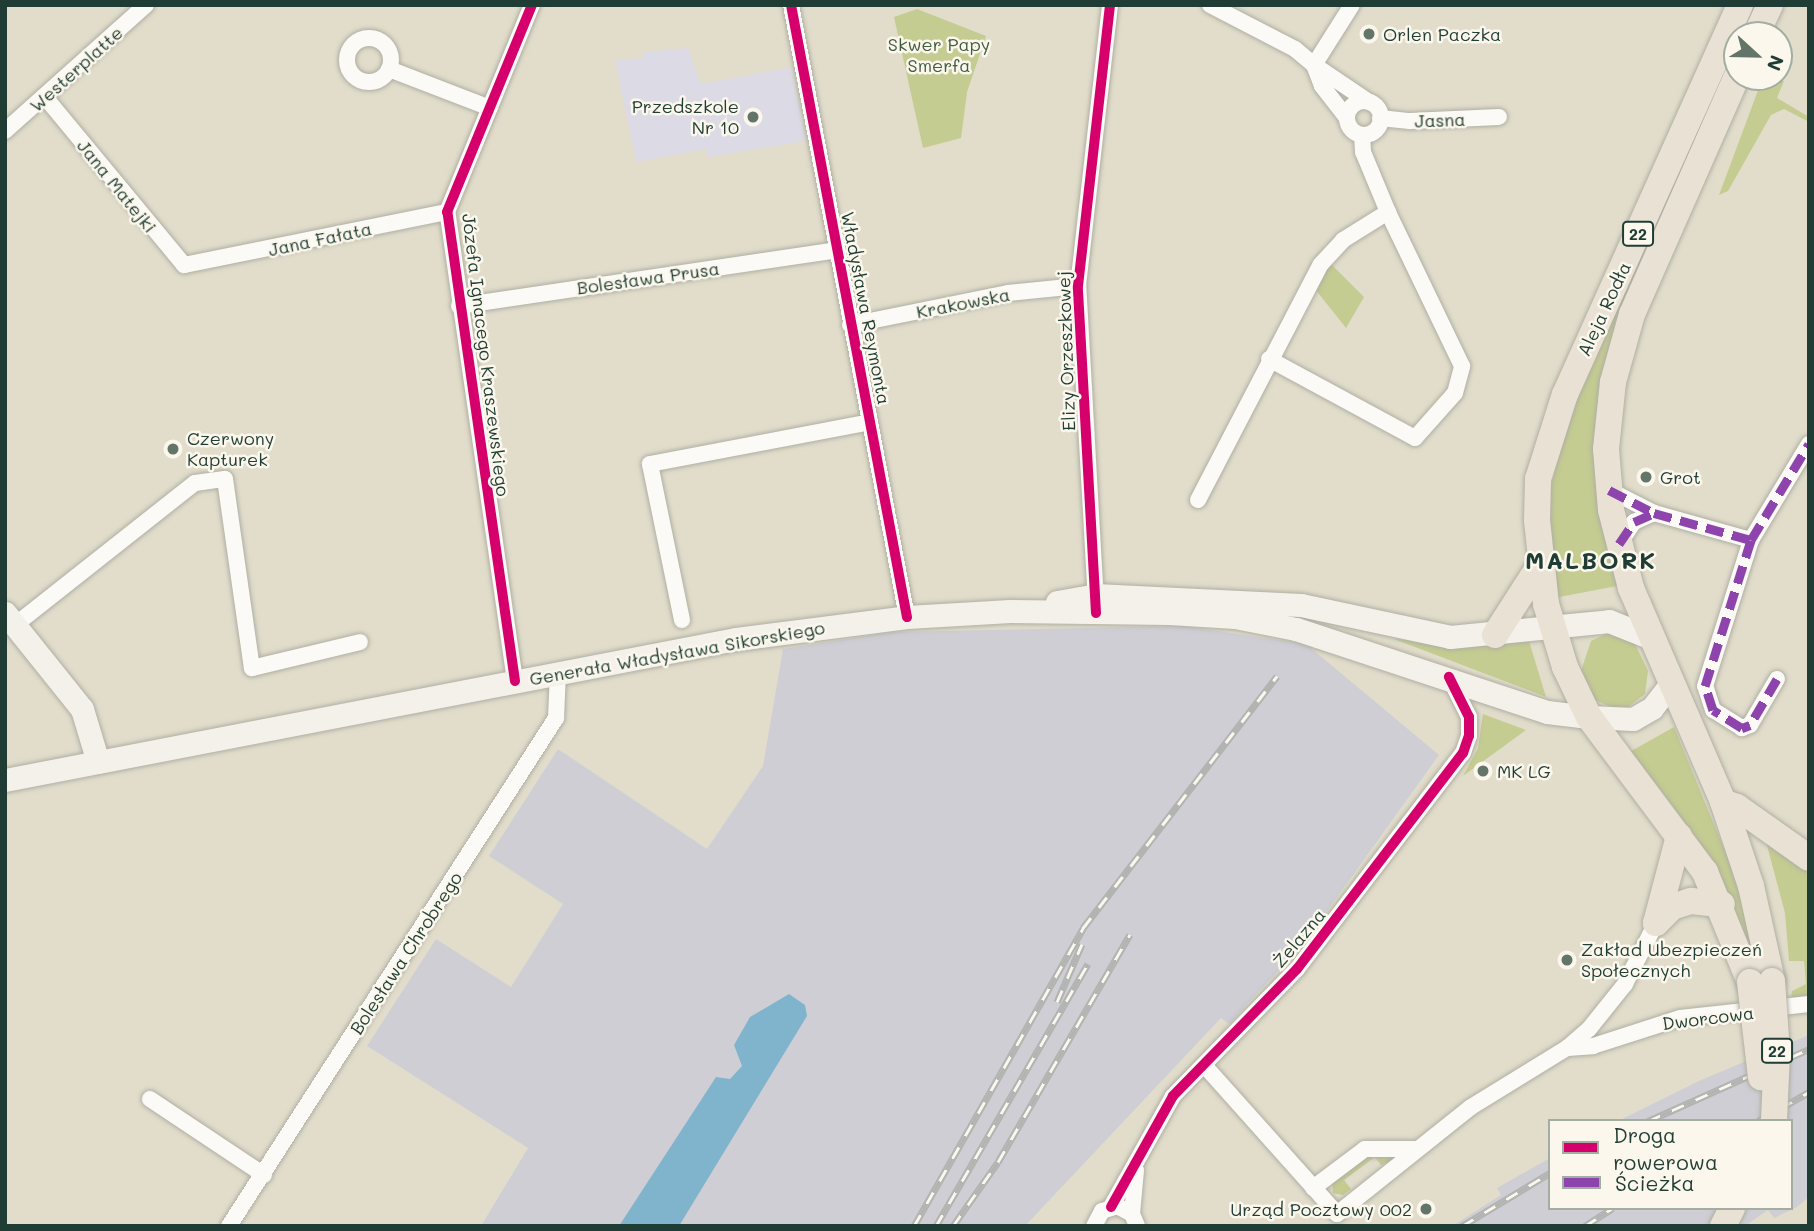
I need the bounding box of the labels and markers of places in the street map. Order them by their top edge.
place label: Orlen Paczka [1383,23,1501,45]
marker: Orlen Paczka [1361,26,1377,42]
place label: Przedszkole Nr 10 [632,96,739,138]
marker: Przedszkole Nr 10 [745,109,761,125]
place label: Czerwony Kapturek [187,428,274,471]
marker: Czerwony Kapturek [165,441,181,457]
place label: Grot [1660,466,1701,488]
marker: Grot [1638,469,1654,485]
place label: MK LG [1497,760,1551,782]
marker: MK LG [1475,763,1491,779]
place label: Zakład Ubezpieczeń Społecznych [1581,939,1762,982]
marker: Zakład Ubezpieczeń Społecznych [1559,952,1575,968]
place label: Urząd Pocztowy 002 [1230,1198,1412,1220]
marker: Urząd Pocztowy 002 [1418,1201,1434,1217]

